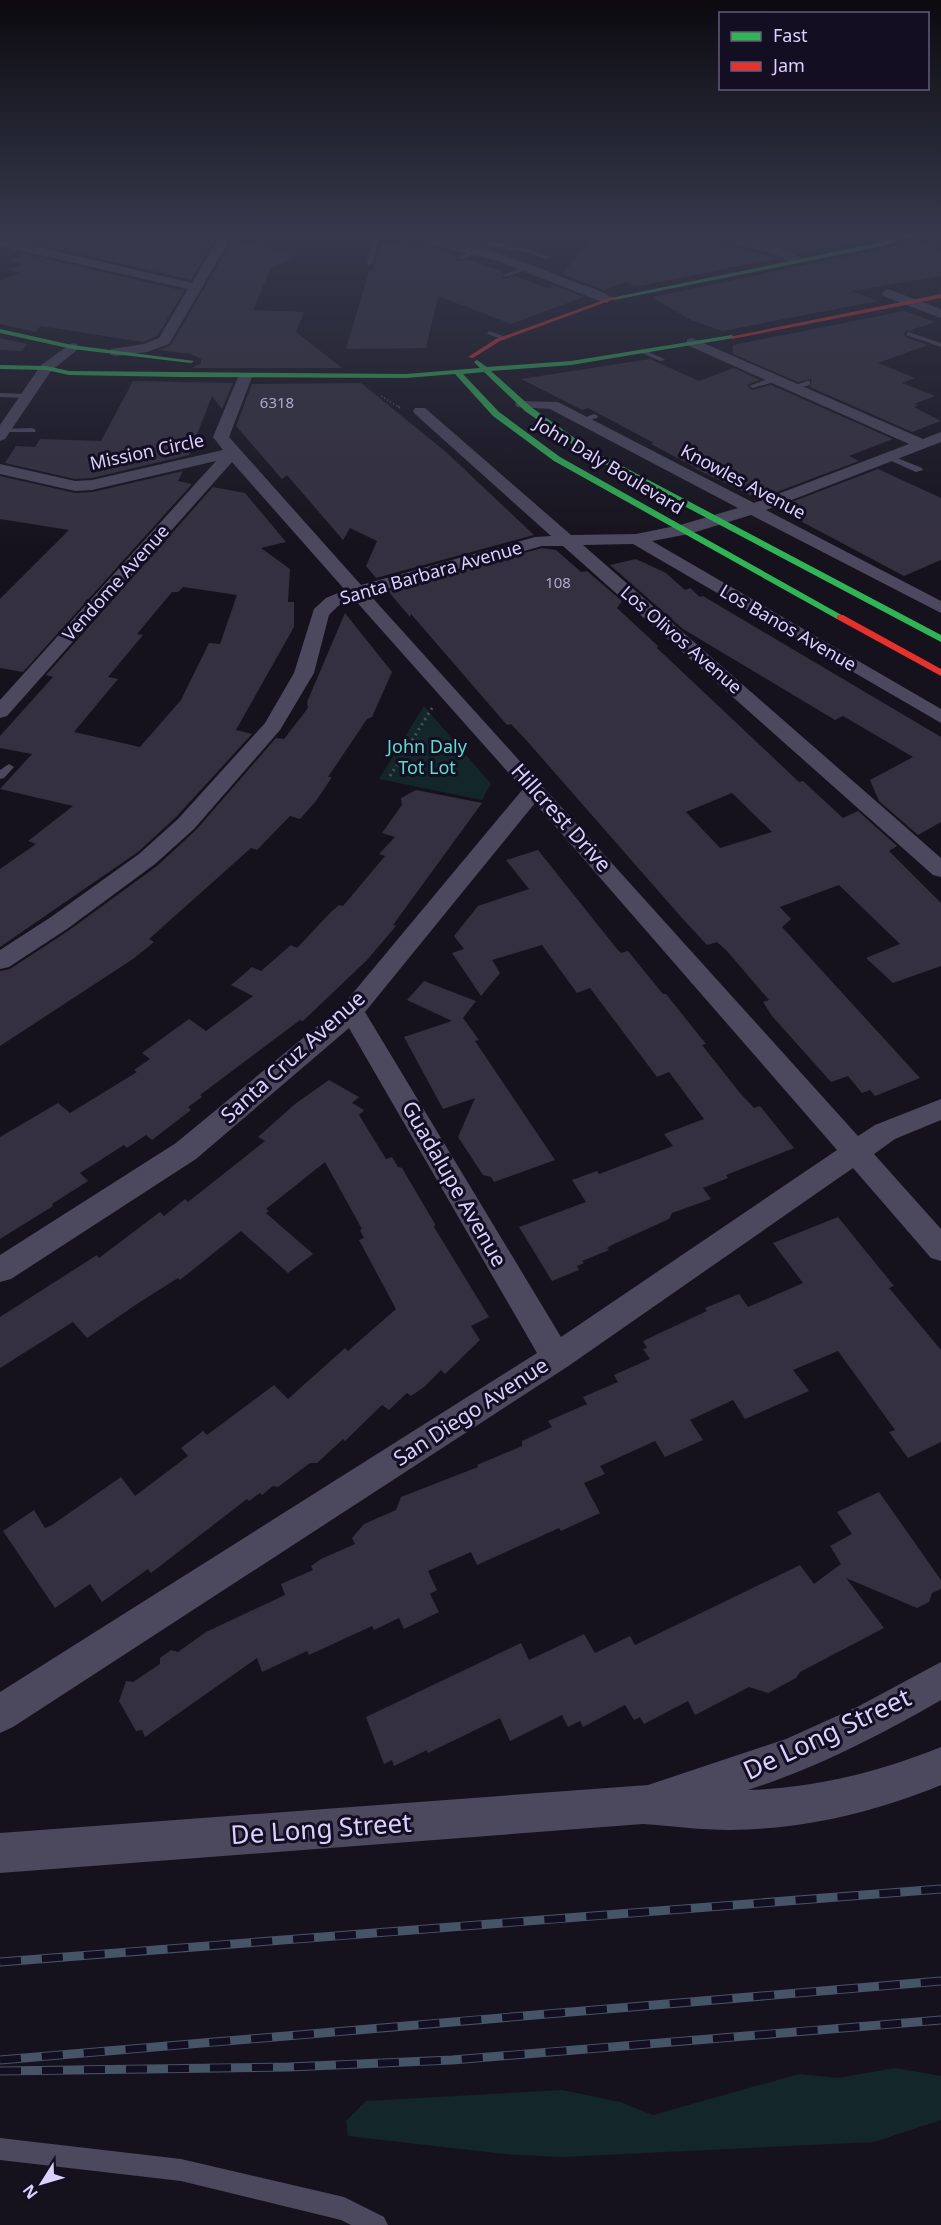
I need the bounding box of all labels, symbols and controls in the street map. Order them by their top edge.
legend [719,12,929,90]
text: Fast [773,23,808,47]
text: Jam [771,53,805,77]
house number: 6318 [260,392,294,412]
street label: John Daly Boulevard [529,410,689,519]
street label: Mission Circle [88,427,206,475]
street label: Knowles Avenue [677,438,810,524]
street label: Vendome Avenue [57,519,174,646]
street label: Santa Barbara Avenue [337,535,524,609]
house number: 108 [545,572,571,592]
street label: Los Banos Avenue [716,578,861,676]
street label: Los Olivos Avenue [616,580,747,699]
park label: John Daly Tot Lot [385,734,468,779]
street label: Hillcrest Drive [505,757,618,878]
street label: Santa Cruz Avenue [214,984,370,1129]
street label: Guadalupe Avenue [396,1095,514,1272]
street label: San Diego Avenue [388,1351,553,1472]
street label: De Long Street [737,1678,916,1788]
street label: De Long Street [229,1804,413,1852]
north arrow [12,2153,72,2213]
text: N [17,2180,43,2204]

